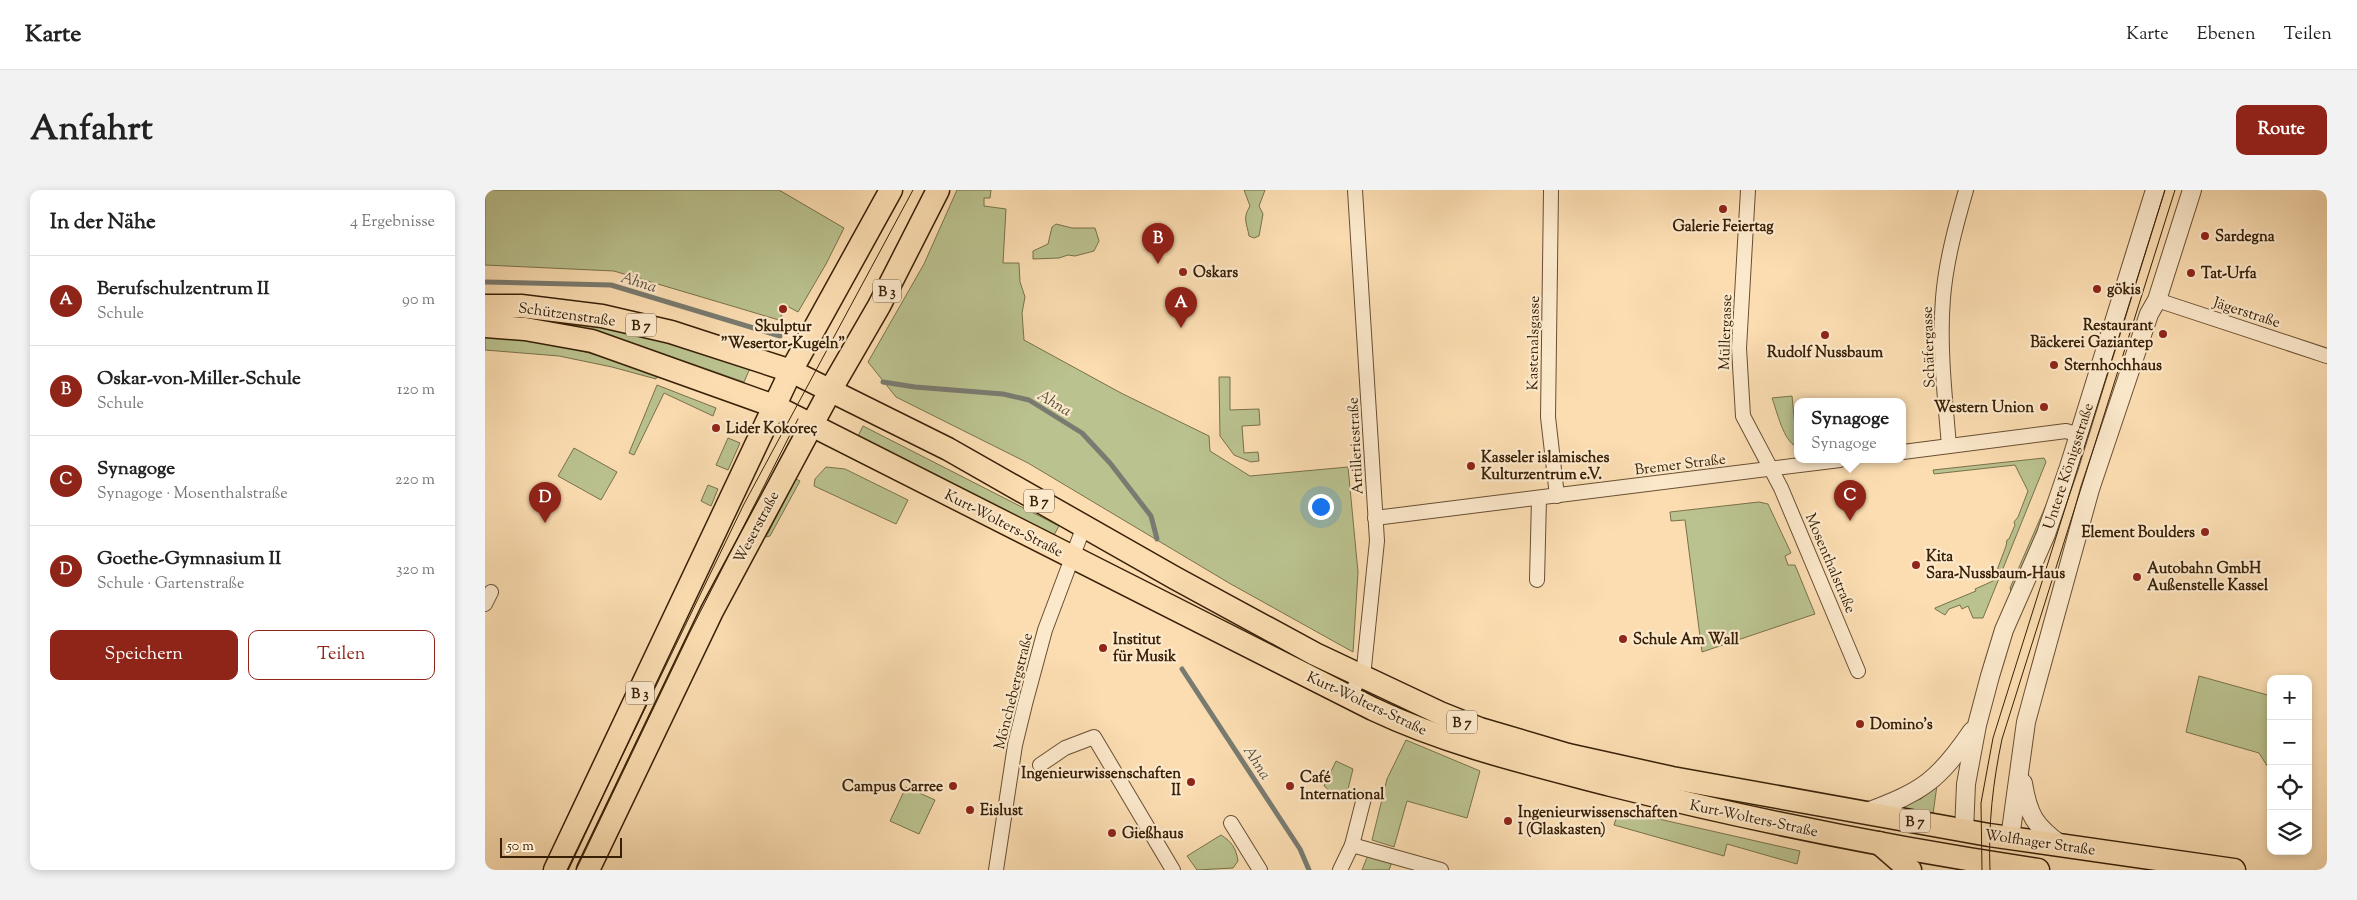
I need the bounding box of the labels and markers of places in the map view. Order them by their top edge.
marker: Galerie Feiertag [1717,203,1729,215]
place label: Galerie Feiertag [1672,217,1774,238]
pin: B [1142,223,1174,264]
place label: Sardegna [2215,227,2275,248]
marker: Sardegna [2199,230,2211,242]
place label: Oskars [1193,263,1238,284]
place label: Tat-Urfa [2201,264,2257,285]
marker: Oskars [1177,266,1189,278]
marker: Tat-Urfa [2185,267,2197,279]
place label: gökis [2107,280,2141,301]
marker: gökis [2091,283,2103,295]
pin: A [1165,287,1197,328]
marker: Skulptur "Wesertor-Kugeln" [777,303,789,315]
place label: Restaurant Bäckerei Gaziantep [2030,316,2154,354]
place label: Skulptur "Wesertor-Kugeln" [721,317,845,355]
marker: Restaurant Bäckerei Gaziantep [2157,328,2169,340]
marker: Rudolf Nussbaum [1819,329,1831,341]
place label: Rudolf Nussbaum [1767,343,1884,364]
place label: Sternhochhaus [2064,356,2162,377]
marker: Sternhochhaus [2048,359,2060,371]
place label: Western Union [1934,398,2034,419]
marker: Western Union [2038,401,2050,413]
place label: Lider Kokoreç [726,419,817,440]
marker: Lider Kokoreç [710,422,722,434]
place label: Kasseler islamisches Kulturzentrum e.V. [1481,448,1609,486]
marker: Kasseler islamisches Kulturzentrum e.V. [1465,460,1477,472]
pin: C [1834,480,1866,521]
pin: D [529,482,561,523]
place label: Element Boulders [2081,523,2195,544]
marker: Element Boulders [2199,526,2211,538]
place label: Kita Sara-Nussbaum-Haus [1926,547,2065,585]
marker: Kita Sara-Nussbaum-Haus [1910,559,1922,571]
place label: Autobahn GmbH Außenstelle Kassel [2147,559,2269,597]
marker: Autobahn GmbH Außenstelle Kassel [2131,571,2143,583]
place label: Institut für Musik [1113,630,1177,668]
place label: Schule Am Wall [1633,630,1740,651]
marker: Schule Am Wall [1617,633,1629,645]
marker: Institut für Musik [1097,642,1109,654]
place label: Domino's [1870,715,1933,736]
marker: Domino's [1854,718,1866,730]
place label: Ingenieurwissenschaften II [1021,764,1181,802]
place label: Café International [1300,768,1385,806]
marker: Ingenieurwissenschaften II [1185,776,1197,788]
place label: Campus Carree [842,777,943,798]
marker: Campus Carree [947,780,959,792]
marker: Café International [1284,780,1296,792]
place label: Eislust [980,801,1024,822]
place label: Ingenieurwissenschaften I (Glaskasten) [1518,803,1678,841]
marker: Eislust [964,804,976,816]
marker: Ingenieurwissenschaften I (Glaskasten) [1502,815,1514,827]
place label: Gießhaus [1122,824,1184,845]
marker: Gießhaus [1106,827,1118,839]

